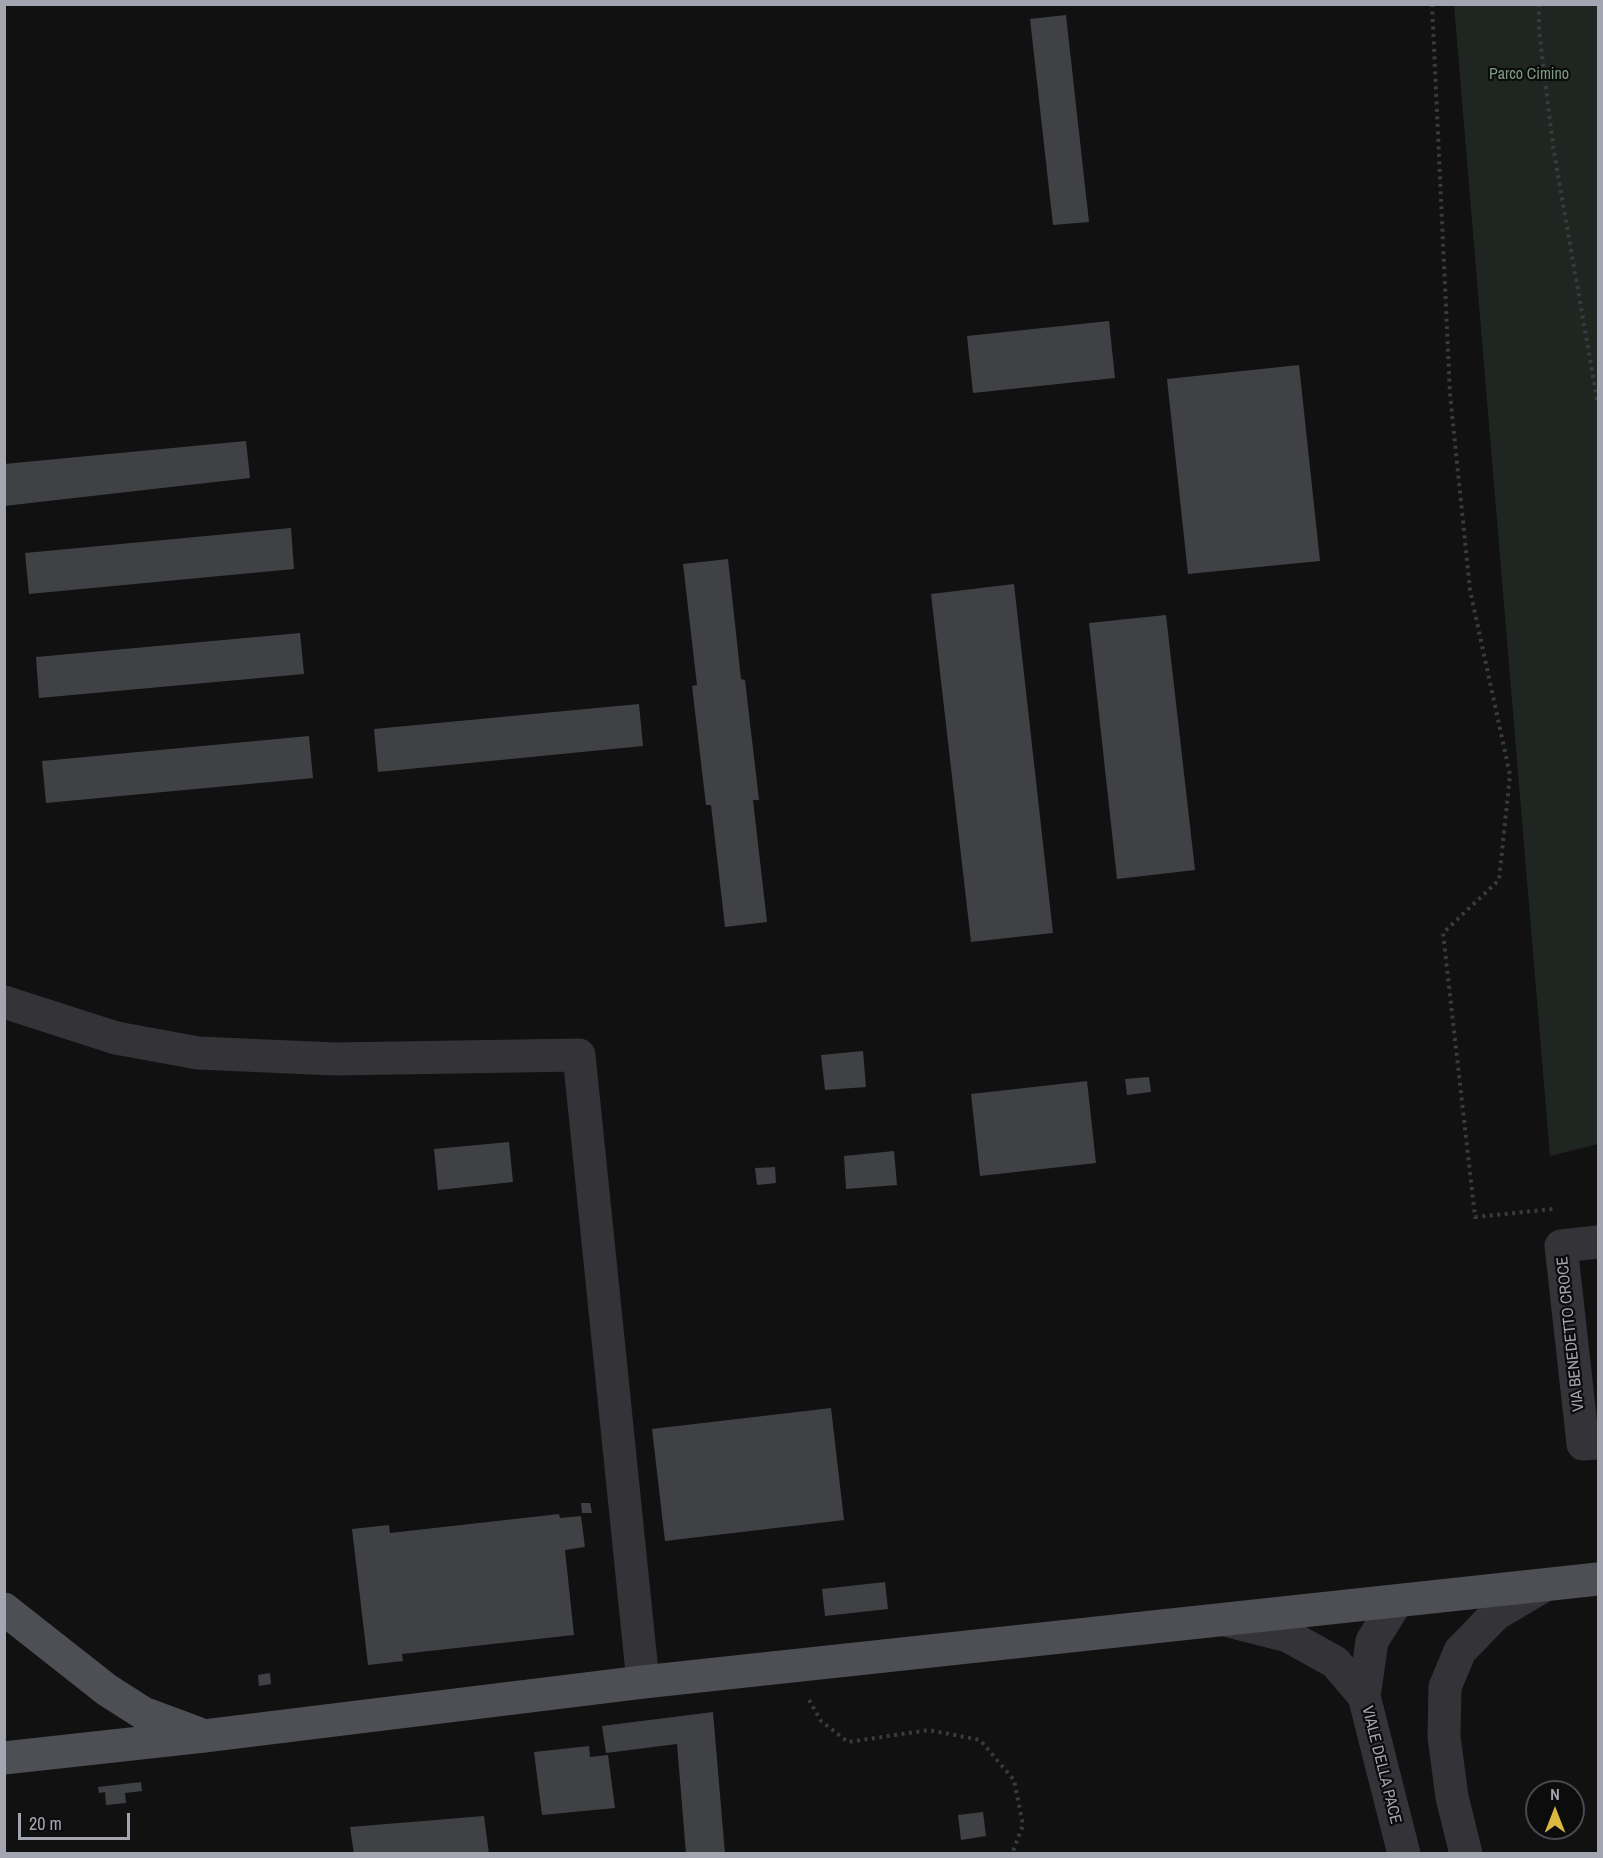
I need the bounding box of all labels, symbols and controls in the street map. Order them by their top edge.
park label: Parco Cimino [1489,65,1569,85]
street label: VIA BENEDETTO CROCE [1553,1256,1589,1412]
street label: VIALE DELLA PACE [1357,1704,1405,1826]
north arrow [1525,1780,1585,1840]
text: N [1550,1783,1560,1805]
scale bar [21,1801,134,1839]
text: 20 m [29,1811,62,1836]

